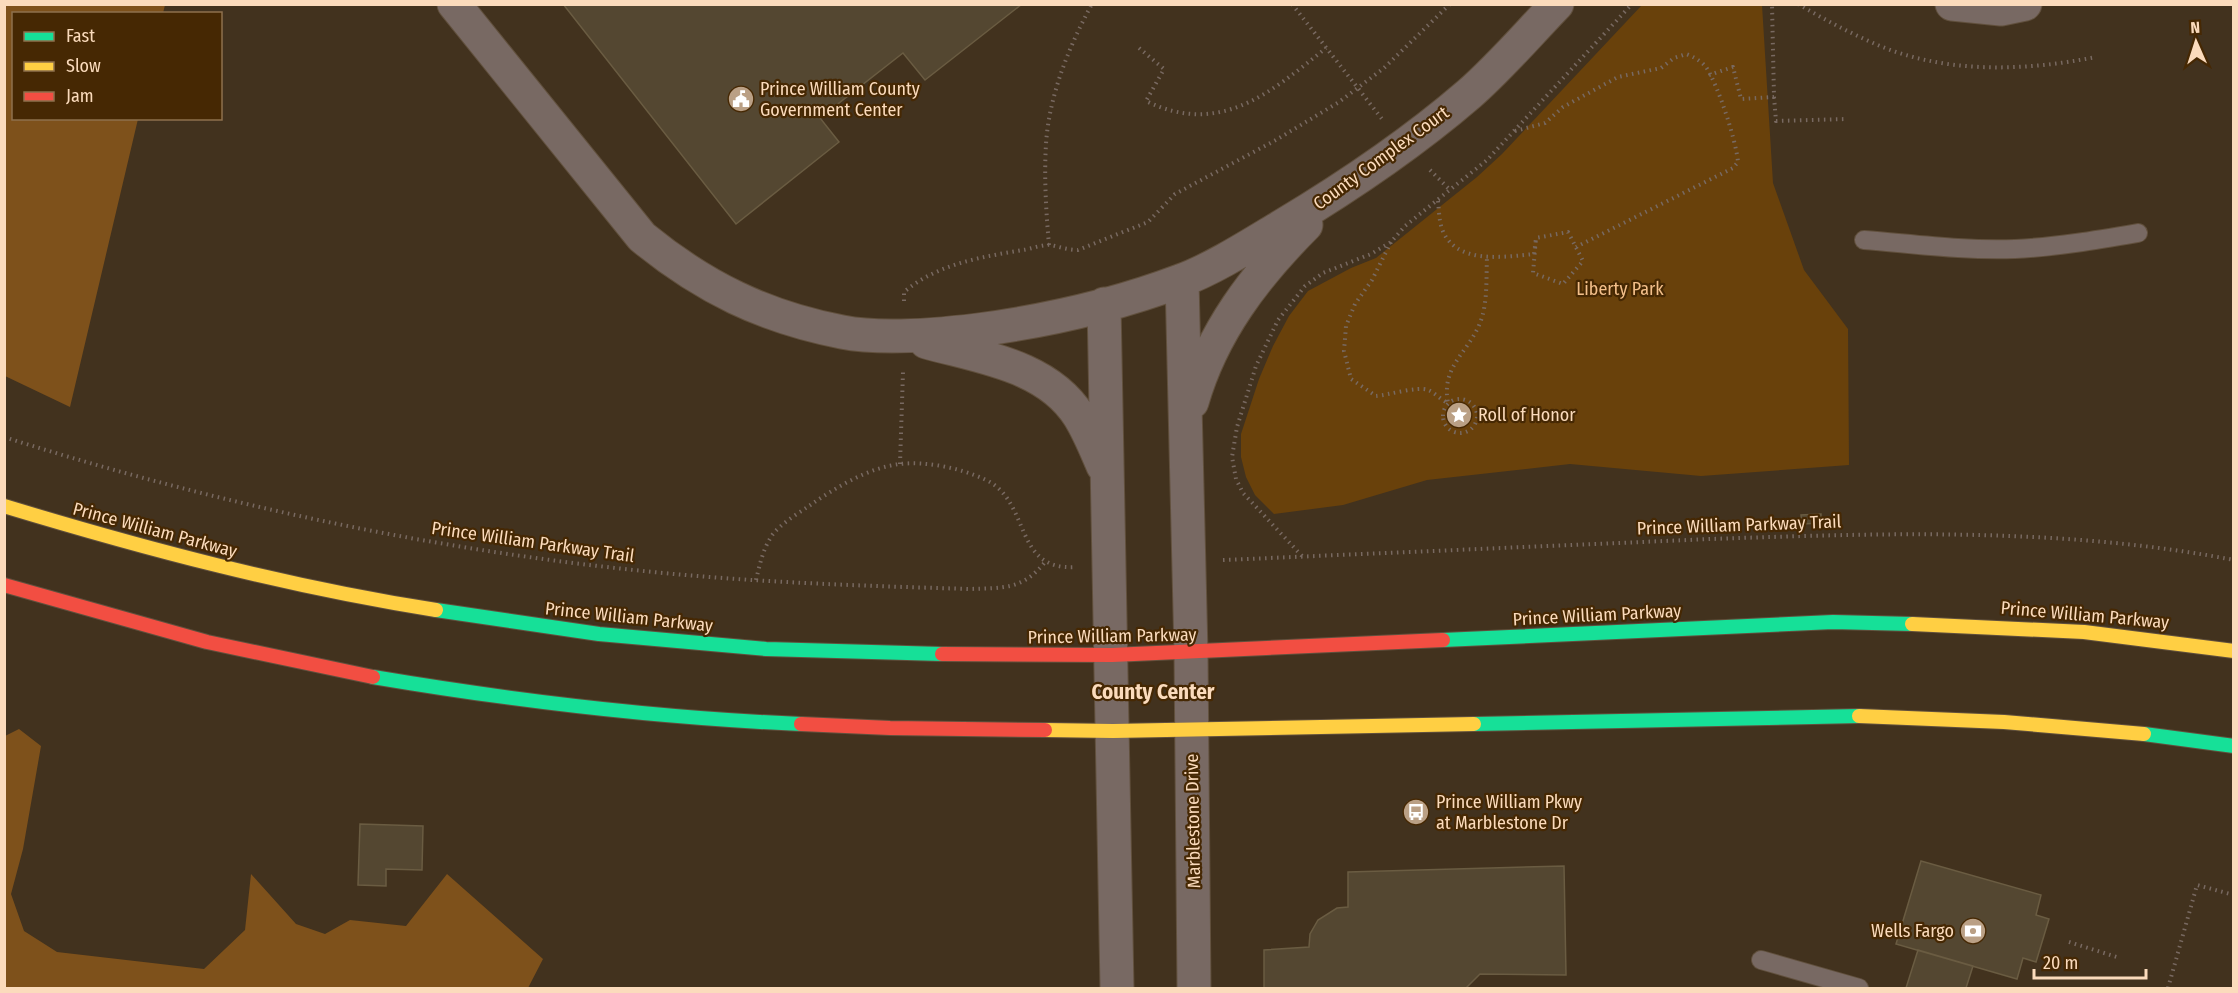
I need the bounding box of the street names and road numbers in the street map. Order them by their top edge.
street label: County Complex Court [1309,101,1453,215]
street label: Prince William Parkway [71,498,239,562]
street label: Prince William Parkway Trail [1636,510,1842,540]
street label: Prince William Parkway Trail [430,517,636,567]
street label: Prince William Parkway [544,597,714,637]
street label: Prince William Parkway [2000,597,2170,633]
street label: Prince William Parkway [1512,600,1682,630]
street label: Prince William Parkway [1027,624,1197,648]
street label: Marblestone Drive [1181,753,1205,888]

